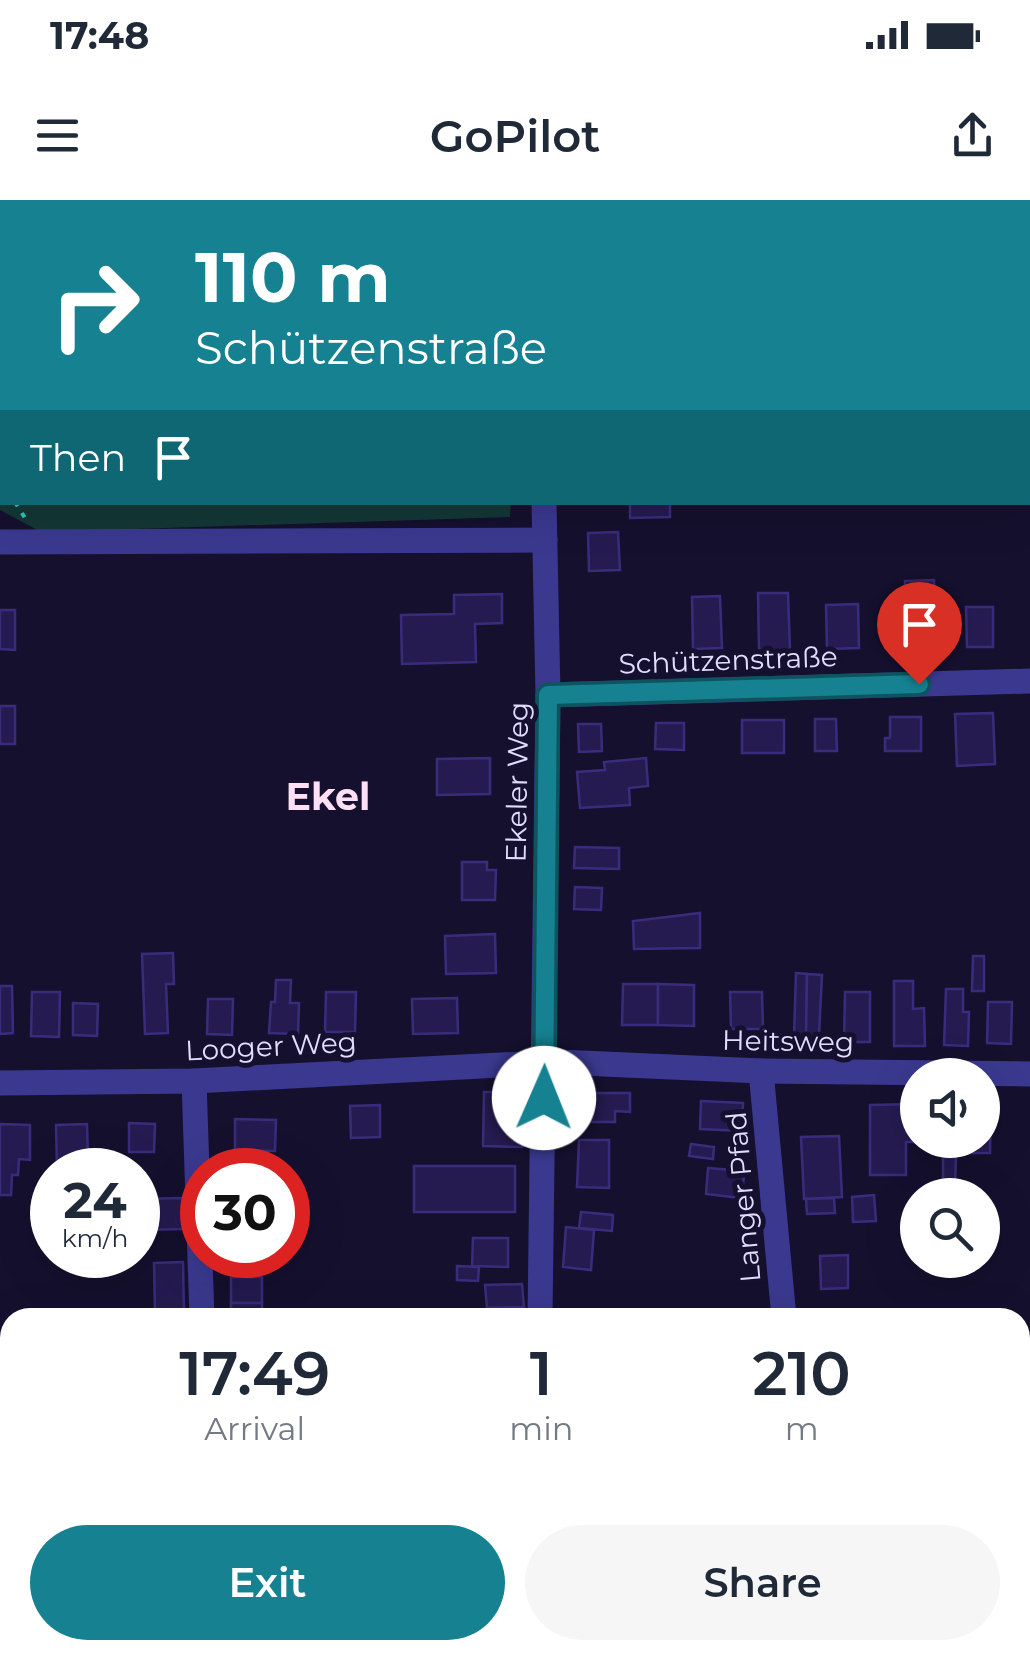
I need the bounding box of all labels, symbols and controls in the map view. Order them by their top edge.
text: 17:48 [50,12,149,59]
icon: menu [30,108,85,163]
text: GoPilot [430,108,600,163]
icon: share [945,108,1000,163]
text: 110 m [195,234,391,320]
icon: right [30,240,160,370]
text: Schützenstraße [195,320,547,375]
icon: arrive [146,430,201,485]
text: Then [30,434,126,481]
pin [877,582,962,685]
icon: arrive [892,597,947,652]
street label: Schützenstraße [618,639,838,681]
street label: Ekeler Weg [499,701,535,863]
district label: Ekel [286,773,370,820]
street label: Heitsweg [722,1023,854,1059]
street label: Looger Weg [184,1025,358,1067]
position arrow [492,1046,596,1150]
map controls [900,1058,1000,1278]
button: sound [900,1058,1000,1158]
street label: Langer Pfad [719,1110,767,1284]
speed limit sign: 30 [180,1148,310,1278]
text: 24 [63,1170,127,1231]
button: search [900,1178,1000,1278]
text: km/h [62,1223,128,1253]
text: 17:49 [179,1337,330,1410]
text: 1 [530,1337,553,1410]
text: 210 [753,1337,851,1410]
text: Arrival [204,1409,305,1448]
text: min [509,1409,573,1448]
text: m [785,1409,819,1448]
button: Exit [30,1525,505,1640]
button: Share [525,1525,1000,1640]

